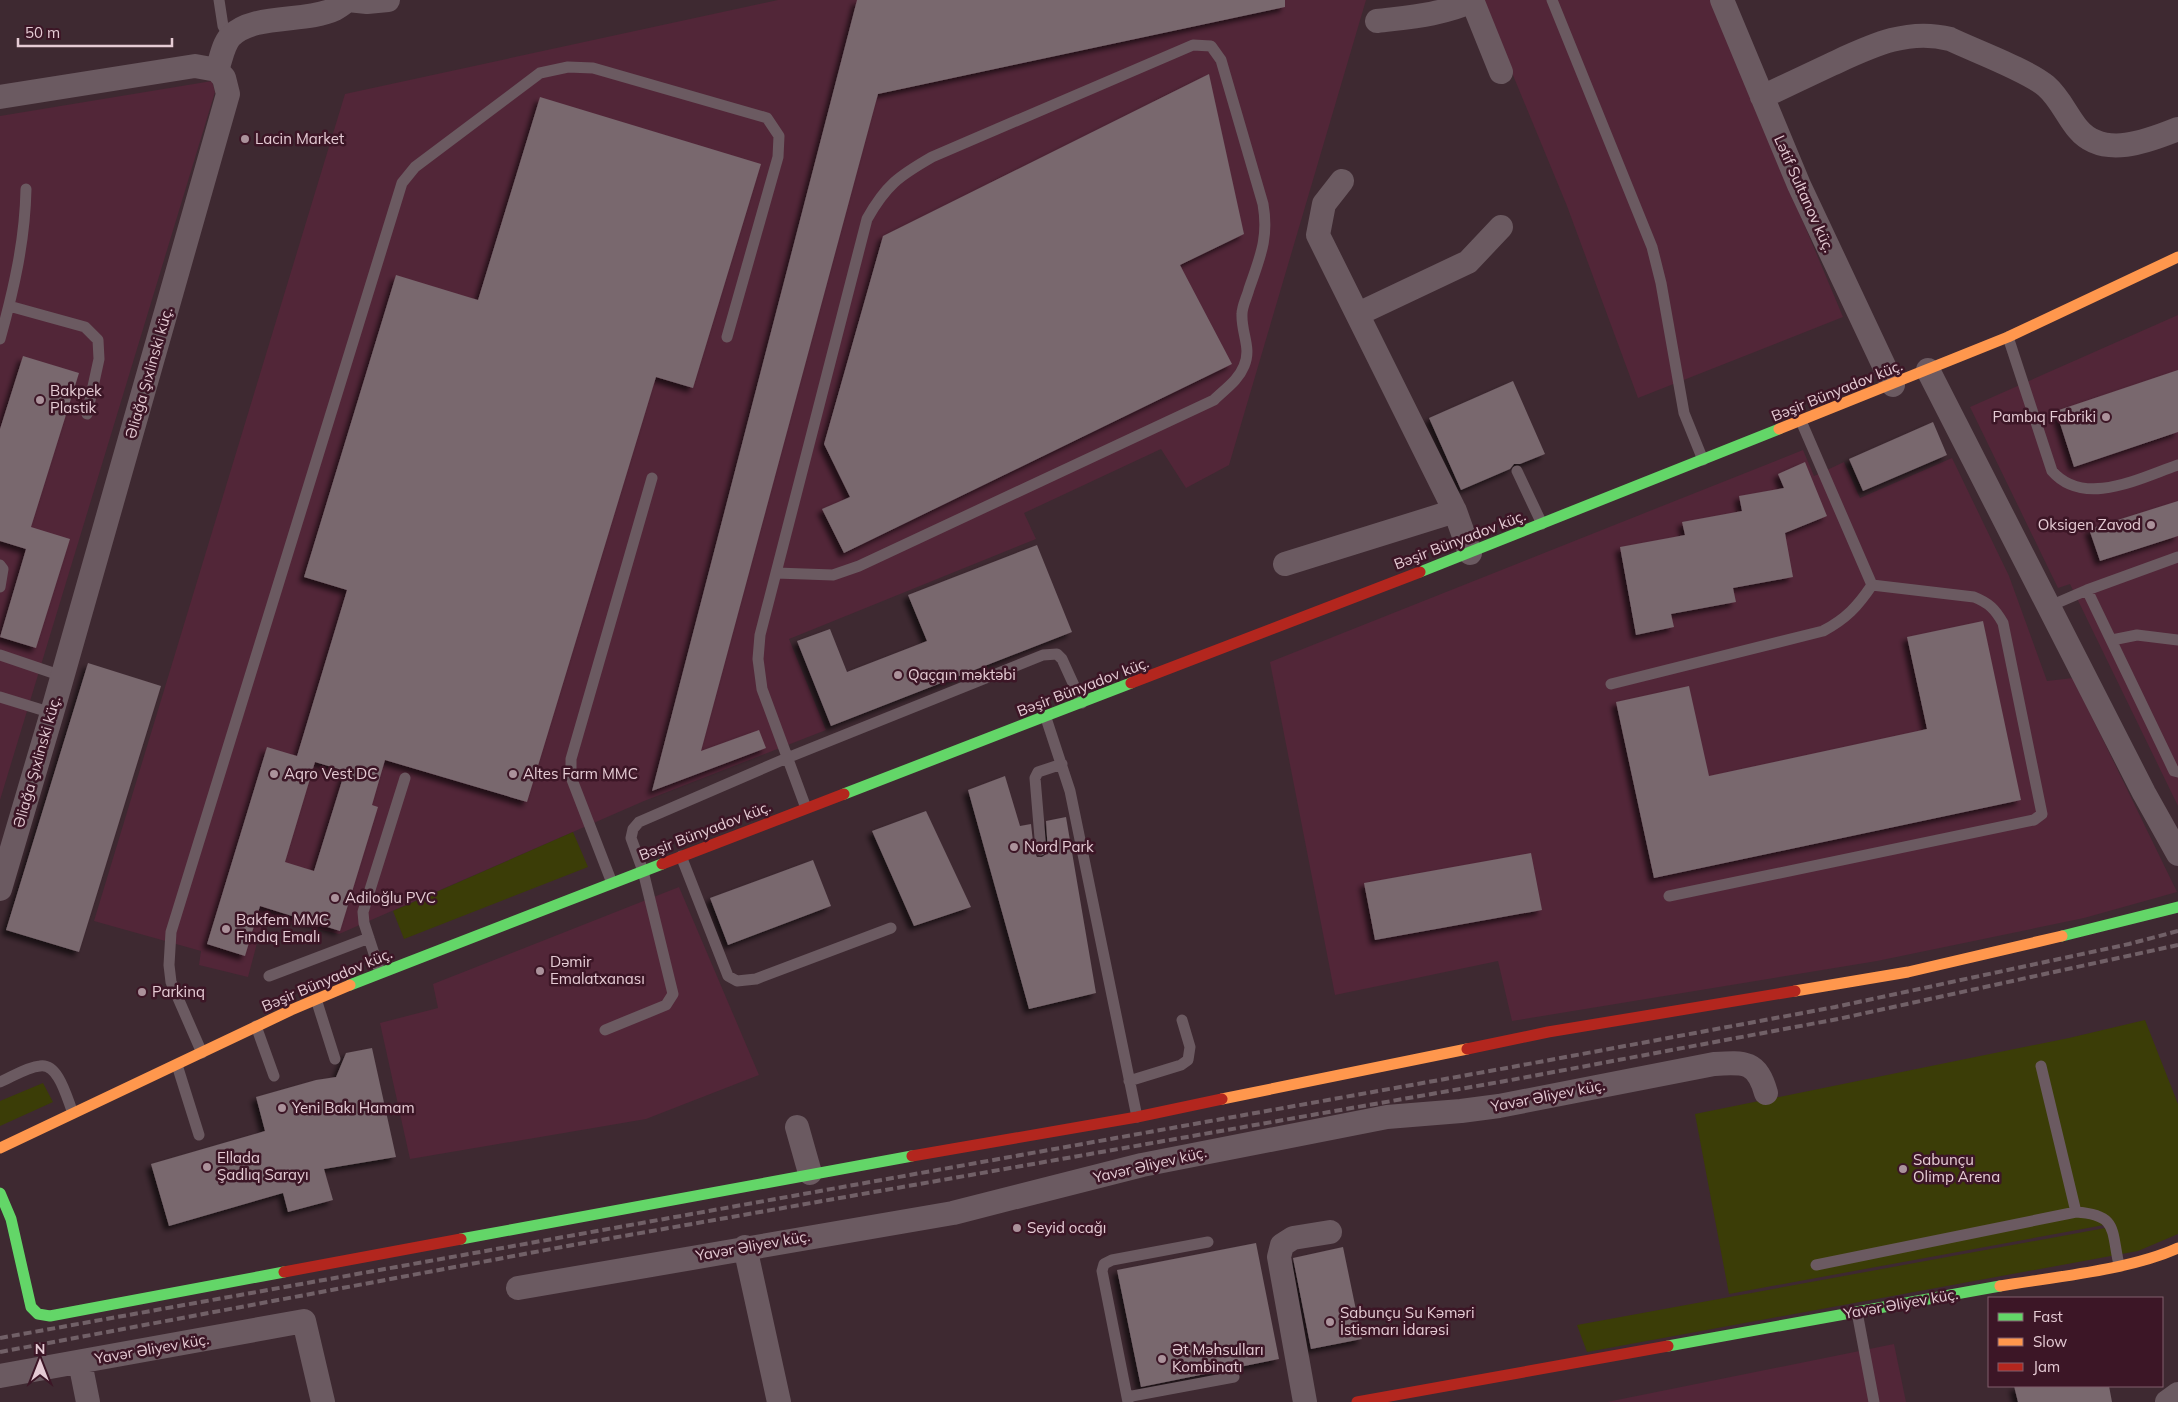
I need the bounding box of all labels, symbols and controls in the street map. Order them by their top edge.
scale bar [18,15,171,47]
text: 50 m [25,23,60,42]
place label: Lacin Market [255,129,344,148]
street label: Lətif Sultanov küç. [1770,132,1839,255]
marker: Lacin Market [239,133,251,145]
street label: Əliağa Şıxlinski küç. [121,305,176,441]
street label: Bəşir Bünyadov küç. [1768,356,1905,426]
place label: Bakpek Plastik [50,381,102,417]
marker: Bakpek Plastik [34,394,46,406]
place label: Pambıq Fabriki [1993,407,2096,426]
marker: Pambıq Fabriki [2100,411,2112,423]
street label: Bəşir Bünyadov küç. [1391,506,1528,573]
place label: Oksigen Zavod [2038,515,2141,534]
marker: Oksigen Zavod [2145,519,2157,531]
street label: Bəşir Bünyadov küç. [1014,653,1151,720]
place label: Qaçqın məktəbi [908,665,1016,684]
marker: Qaçqın məktəbi [892,669,904,681]
street label: Əliağa Şıxlinski küç. [9,694,64,830]
place label: Aqro Vest DC [284,764,378,783]
place label: Altes Farm MMC [523,764,638,783]
marker: Aqro Vest DC [268,768,280,780]
marker: Altes Farm MMC [507,768,519,780]
street label: Bəşir Bünyadov küç. [636,797,773,864]
place label: Nord Park [1024,837,1094,856]
marker: Nord Park [1008,841,1020,853]
place label: Adiloğlu PVC [345,888,436,907]
marker: Adiloğlu PVC [329,892,341,904]
place label: Bakfem MMC Fındıq Emalı [236,910,329,946]
marker: Bakfem MMC Fındıq Emalı [220,923,232,935]
street label: Bəşir Bünyadov küç. [259,943,395,1016]
place label: Dəmir Emalatxanası [550,952,645,988]
marker: Dəmir Emalatxanası [534,965,546,977]
place label: Parkinq [152,982,205,1001]
marker: Parkinq [136,986,148,998]
street label: Yavər Əliyev küç. [1488,1075,1607,1116]
place label: Yeni Bakı Hamam [291,1098,415,1117]
marker: Yeni Bakı Hamam [276,1102,288,1114]
street label: Yavər Əliyev küç. [1090,1142,1208,1187]
place label: Ellada Şadlıq Sarayı [217,1148,309,1184]
place label: Sabunçu Olimp Arena [1913,1150,2000,1186]
marker: Ellada Şadlıq Sarayı [201,1161,213,1173]
marker: Sabunçu Olimp Arena [1897,1163,1909,1175]
place label: Seyid ocağı [1027,1218,1106,1237]
marker: Seyid ocağı [1011,1222,1023,1234]
street label: Yavər Əliyev küç. [693,1226,812,1265]
street label: Yavər Əliyev küç. [1841,1284,1960,1323]
legend [1988,1297,2163,1387]
place label: Sabunçu Su Kəməri İstismarı İdarəsi [1340,1303,1475,1339]
text: Fast [2033,1307,2063,1326]
marker: Sabunçu Su Kəməri İstismarı İdarəsi [1324,1316,1336,1328]
street label: Yavər Əliyev küç. [92,1329,211,1368]
text: Slow [2033,1332,2067,1351]
north arrow [15,1337,65,1387]
text: N [35,1340,45,1358]
place label: Ət Məhsulları Kombinatı [1172,1340,1264,1376]
marker: Ət Məhsulları Kombinatı [1156,1353,1168,1365]
text: Jam [2033,1357,2060,1376]

